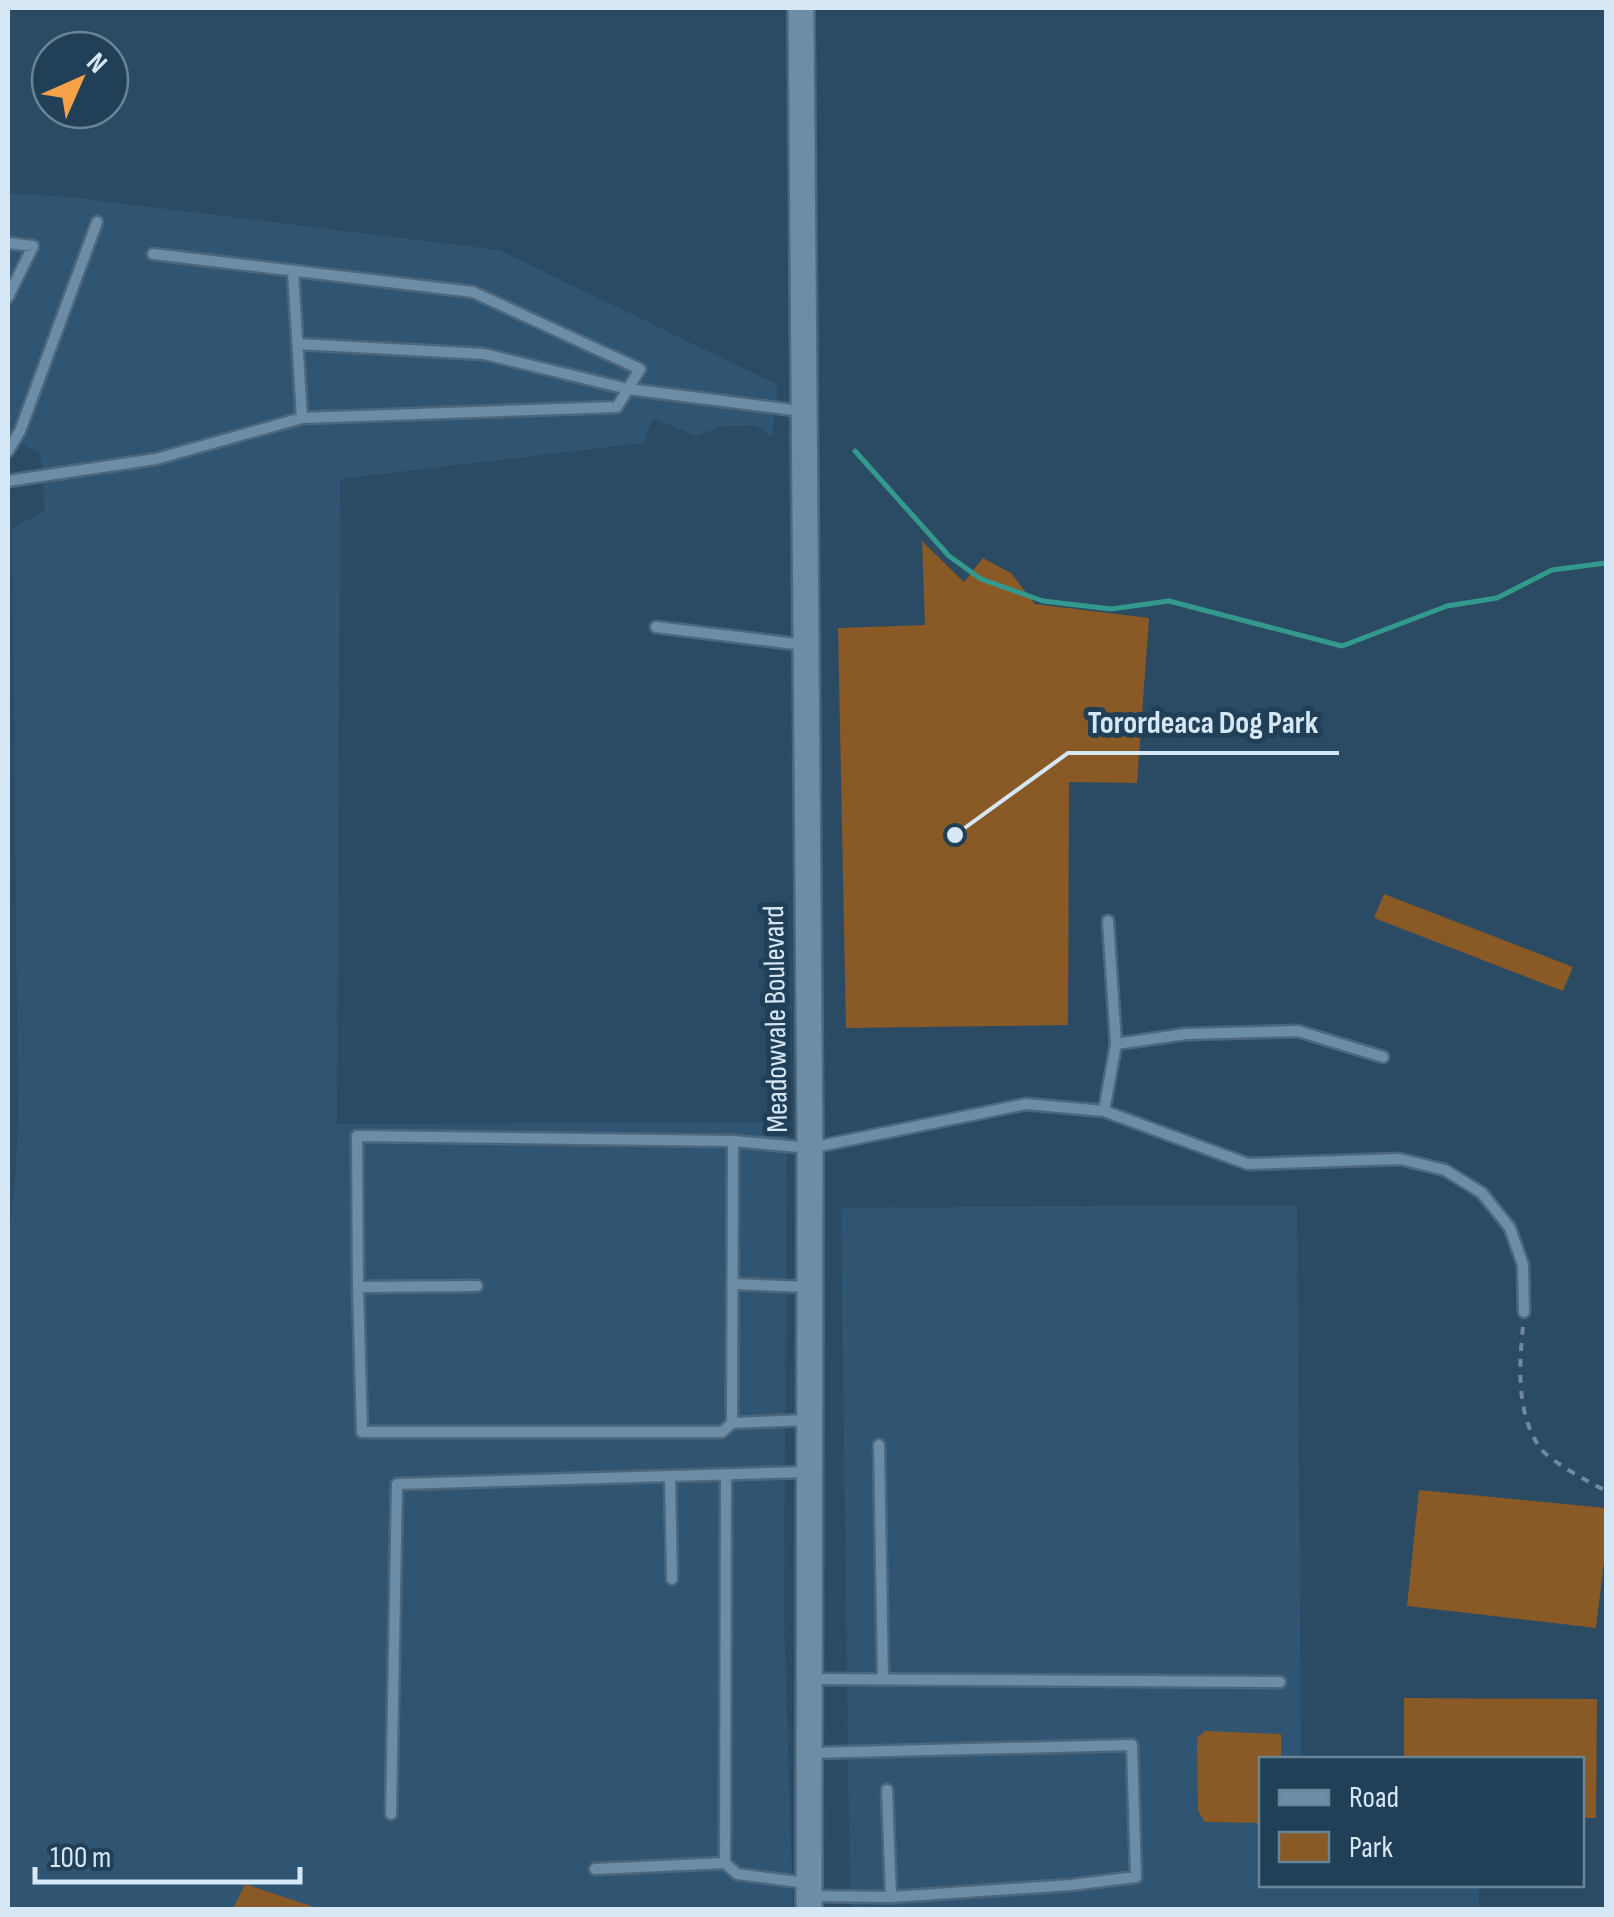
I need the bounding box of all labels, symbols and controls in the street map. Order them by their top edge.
north arrow [30,30,130,130]
text: N [80,46,114,80]
callout: Torordeaca Dog Park [1068,691,1339,753]
text: Torordeaca Dog Park [1088,704,1319,743]
street label: Meadowvale Boulevard [756,905,796,1133]
legend [1259,1757,1584,1887]
text: Road [1349,1780,1399,1816]
scale bar [35,1822,300,1884]
text: Park [1349,1830,1393,1866]
text: 100 m [50,1840,111,1876]

